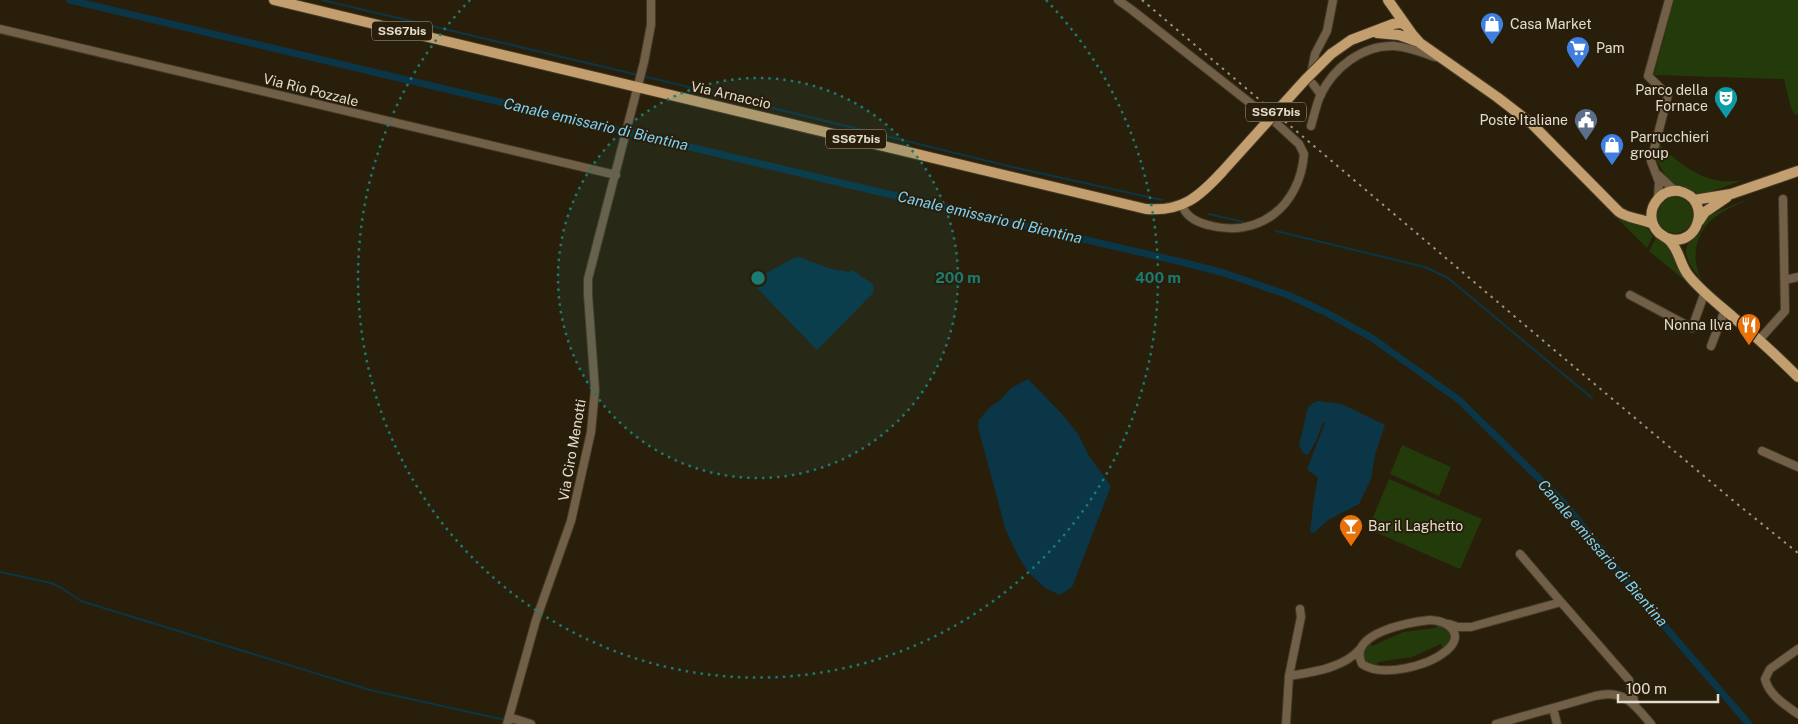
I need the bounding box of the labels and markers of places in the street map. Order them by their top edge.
shop icon: Casa Market [1479,11,1505,45]
place label: Casa Market [1510,16,1592,32]
supermarket icon: Pam [1565,35,1591,69]
place label: Pam [1596,40,1625,56]
place label: Parco della Fornace [1635,82,1708,114]
theatre icon: Parco della Fornace [1713,85,1739,119]
public building icon: Poste Italiane [1573,107,1599,141]
place label: Poste Italiane [1479,112,1568,128]
place label: Parrucchieri group [1630,129,1709,161]
shop icon: Parrucchieri group [1599,132,1625,166]
centre of rings [749,269,767,287]
restaurant icon: Nonna Ilva [1736,312,1762,346]
place label: Nonna Ilva [1664,317,1732,333]
bar icon: Bar il Laghetto [1338,513,1364,547]
place label: Bar il Laghetto [1368,518,1463,534]

